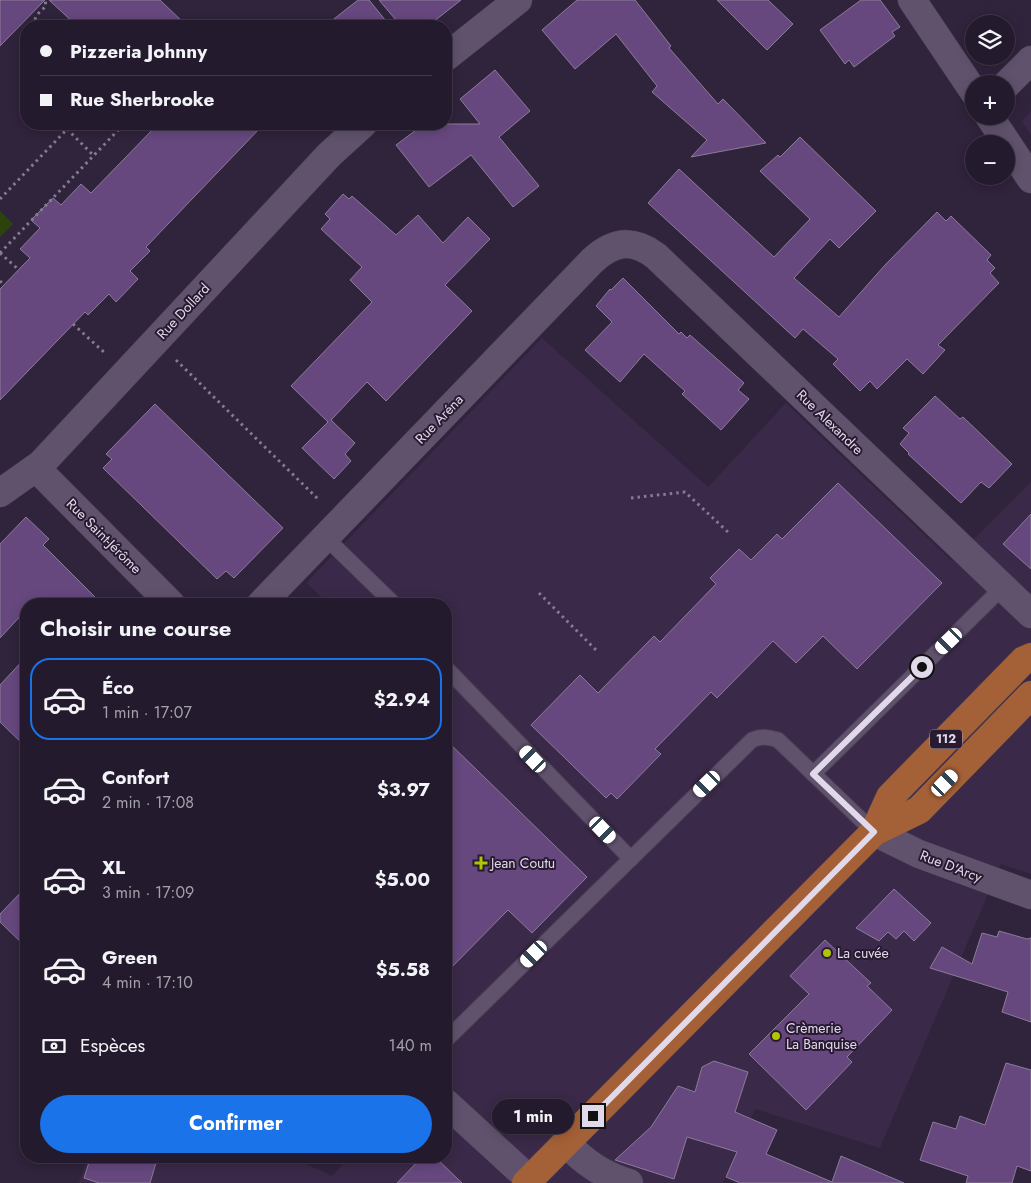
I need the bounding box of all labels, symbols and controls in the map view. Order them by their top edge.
map controls [965,15,1015,185]
button: layers [965,15,1015,65]
text: Pizzeria Johnny [70,38,207,65]
button: + [965,75,1015,125]
text: Rue Sherbrooke [70,86,214,113]
button: − [965,135,1015,185]
street label: Rue Dollard [152,279,214,343]
street label: Rue Alexandre [792,385,868,459]
street label: Rue Aréna [410,390,468,448]
street label: Rue Saint-Jérôme [62,494,146,578]
text: Choisir une course [40,612,231,644]
car [932,625,965,657]
route start [911,656,933,678]
text: Éco [102,674,134,701]
icon: car [42,677,87,722]
text: $2.94 [374,686,430,713]
text: 1 min · 17:07 [102,701,192,724]
road number: 112 [930,730,962,749]
car [517,743,548,775]
text: Confort [102,764,169,791]
icon: car [42,767,87,812]
car [929,767,960,799]
car [690,768,723,800]
text: $3.97 [377,776,430,803]
text: 2 min · 17:08 [102,791,194,814]
car [587,814,618,846]
street label: Rue D'Arcy [917,845,986,887]
place label: Jean Coutu [489,853,555,873]
text: XL [102,854,125,881]
icon: car [42,857,87,902]
marker: Jean Coutu [475,857,487,869]
text: $5.00 [375,866,430,893]
text: 3 min · 17:09 [102,881,194,904]
car [518,938,549,970]
place label: La cuvée [837,943,889,963]
text: Green [102,944,158,971]
icon: car [42,947,87,992]
marker: La cuvée [821,947,833,959]
text: $5.58 [376,956,430,983]
text: 4 min · 17:10 [102,971,193,994]
place label: Crèmerie La Banquise [786,1018,857,1054]
marker: Crèmerie La Banquise [770,1030,782,1042]
icon: cash [40,1032,68,1060]
text: Espèces [80,1032,145,1059]
text: 140 m [389,1034,432,1057]
button: Confirmer [40,1095,432,1153]
callout: 1 min [493,1098,576,1134]
text: 1 min [513,1105,553,1128]
route end [582,1105,604,1127]

